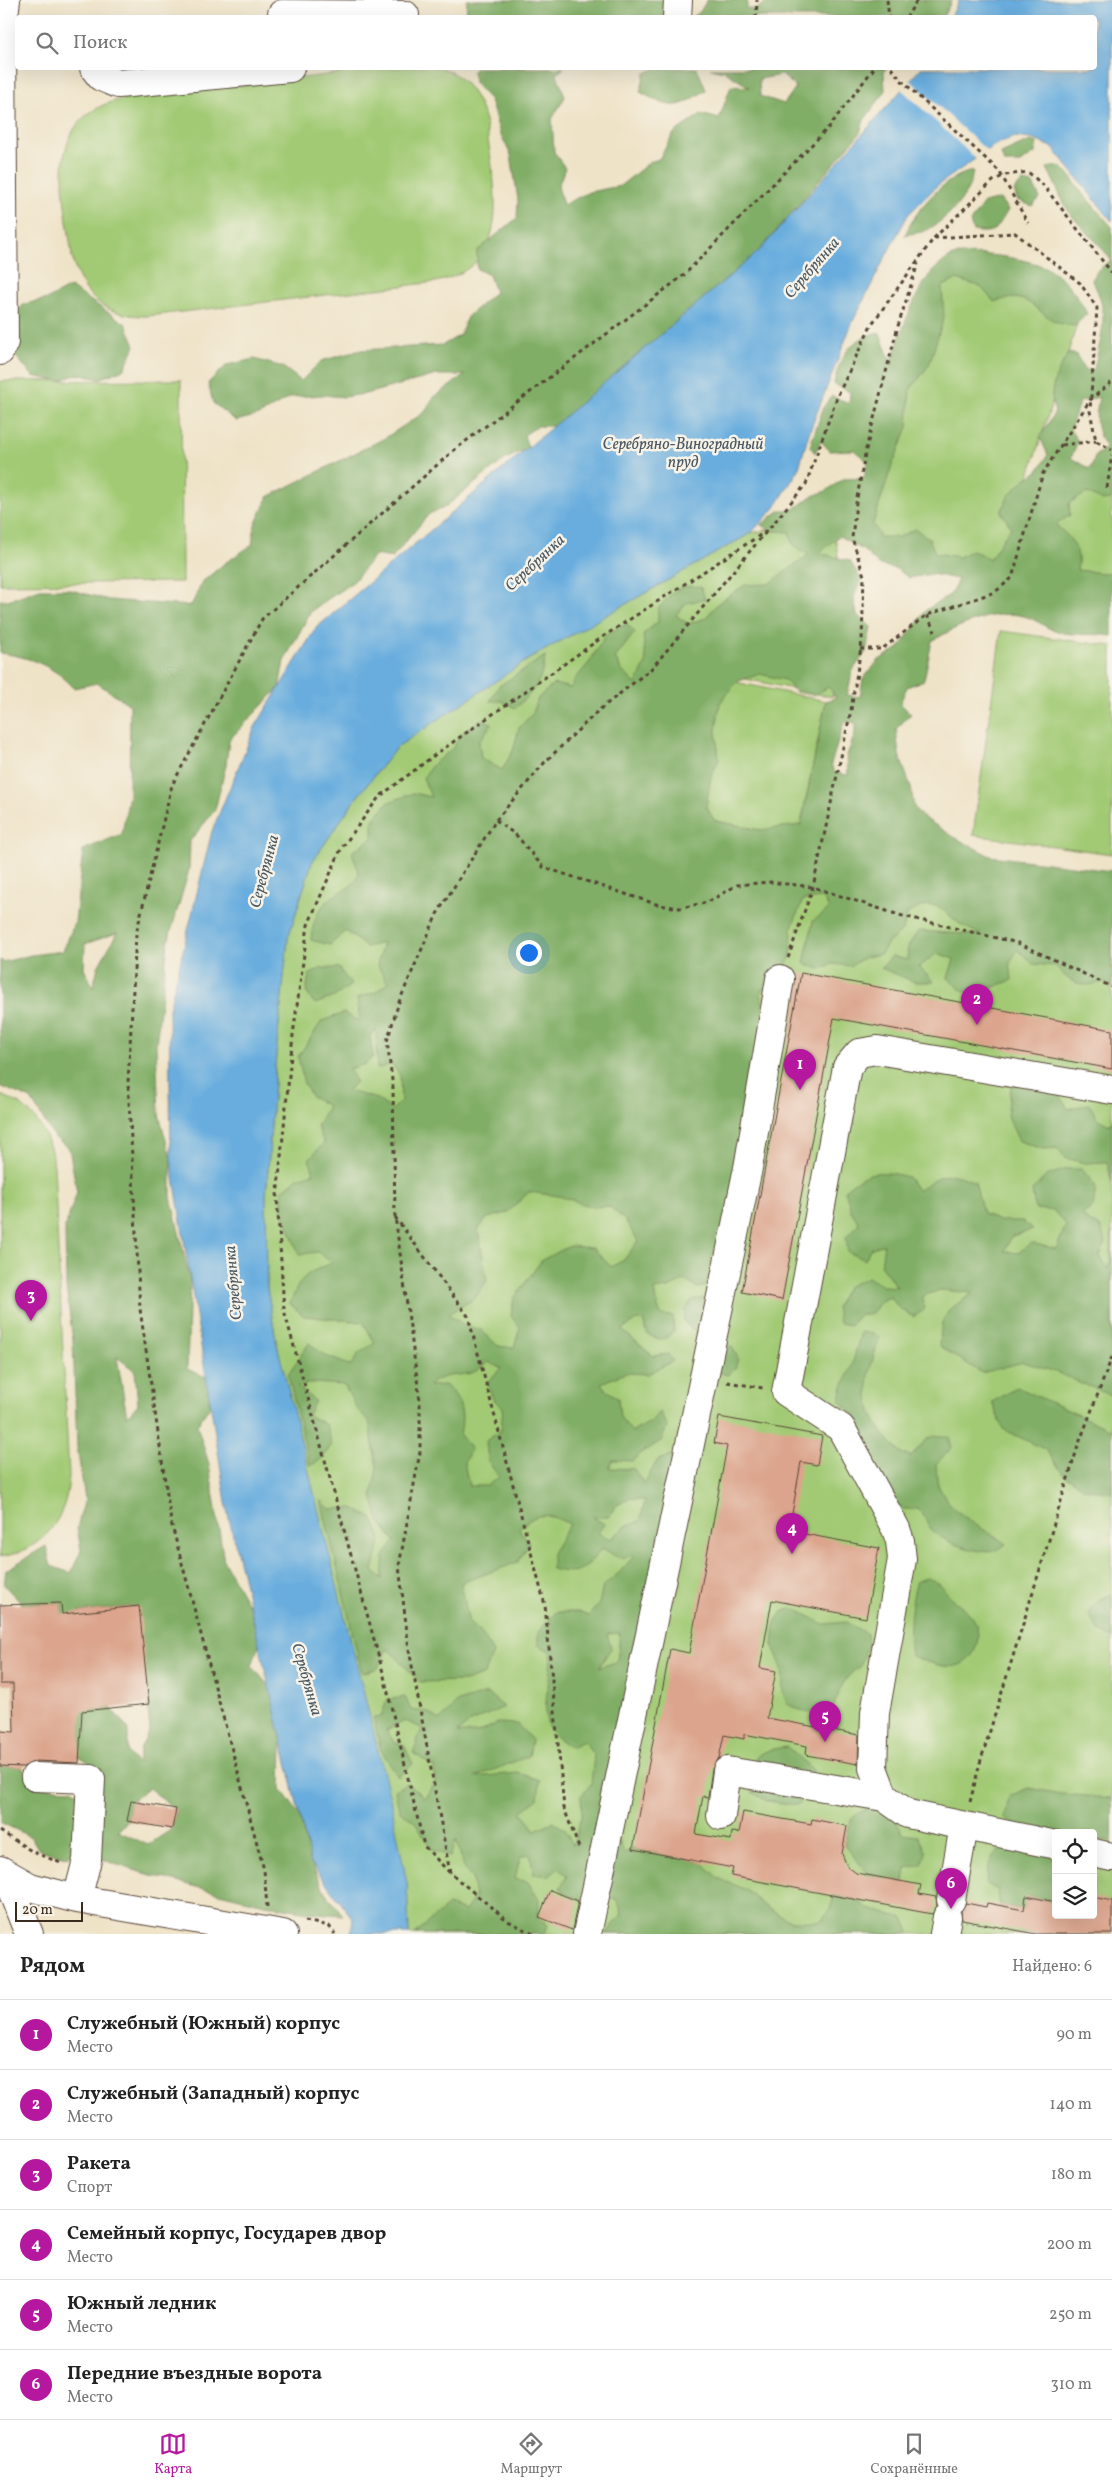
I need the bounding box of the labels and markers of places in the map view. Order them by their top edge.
pin: 2 [961,984,993,1025]
pin: 1 [784,1049,816,1090]
pin: 3 [15,1280,47,1321]
pin: 4 [776,1513,808,1554]
pin: 5 [809,1701,841,1742]
pin: 6 [935,1868,967,1909]

